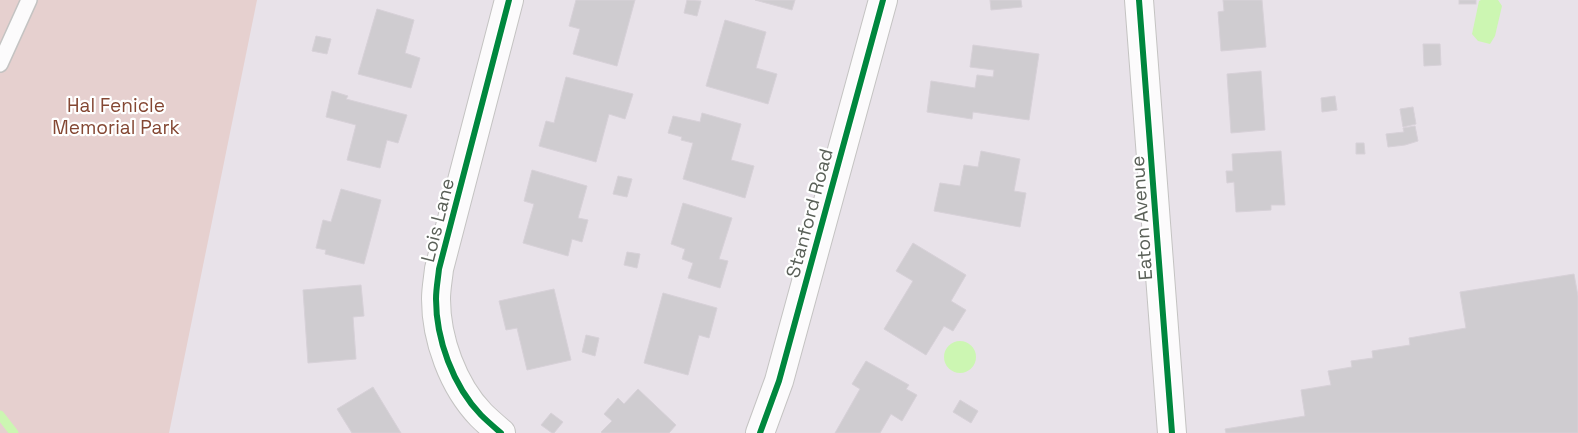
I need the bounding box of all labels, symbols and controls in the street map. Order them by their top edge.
park label: Hal Fenicle Memorial Park [52,93,180,140]
street label: Stanford Road [780,146,839,281]
street label: Eaton Avenue [1125,155,1158,281]
street label: Lois Lane [415,175,460,265]

